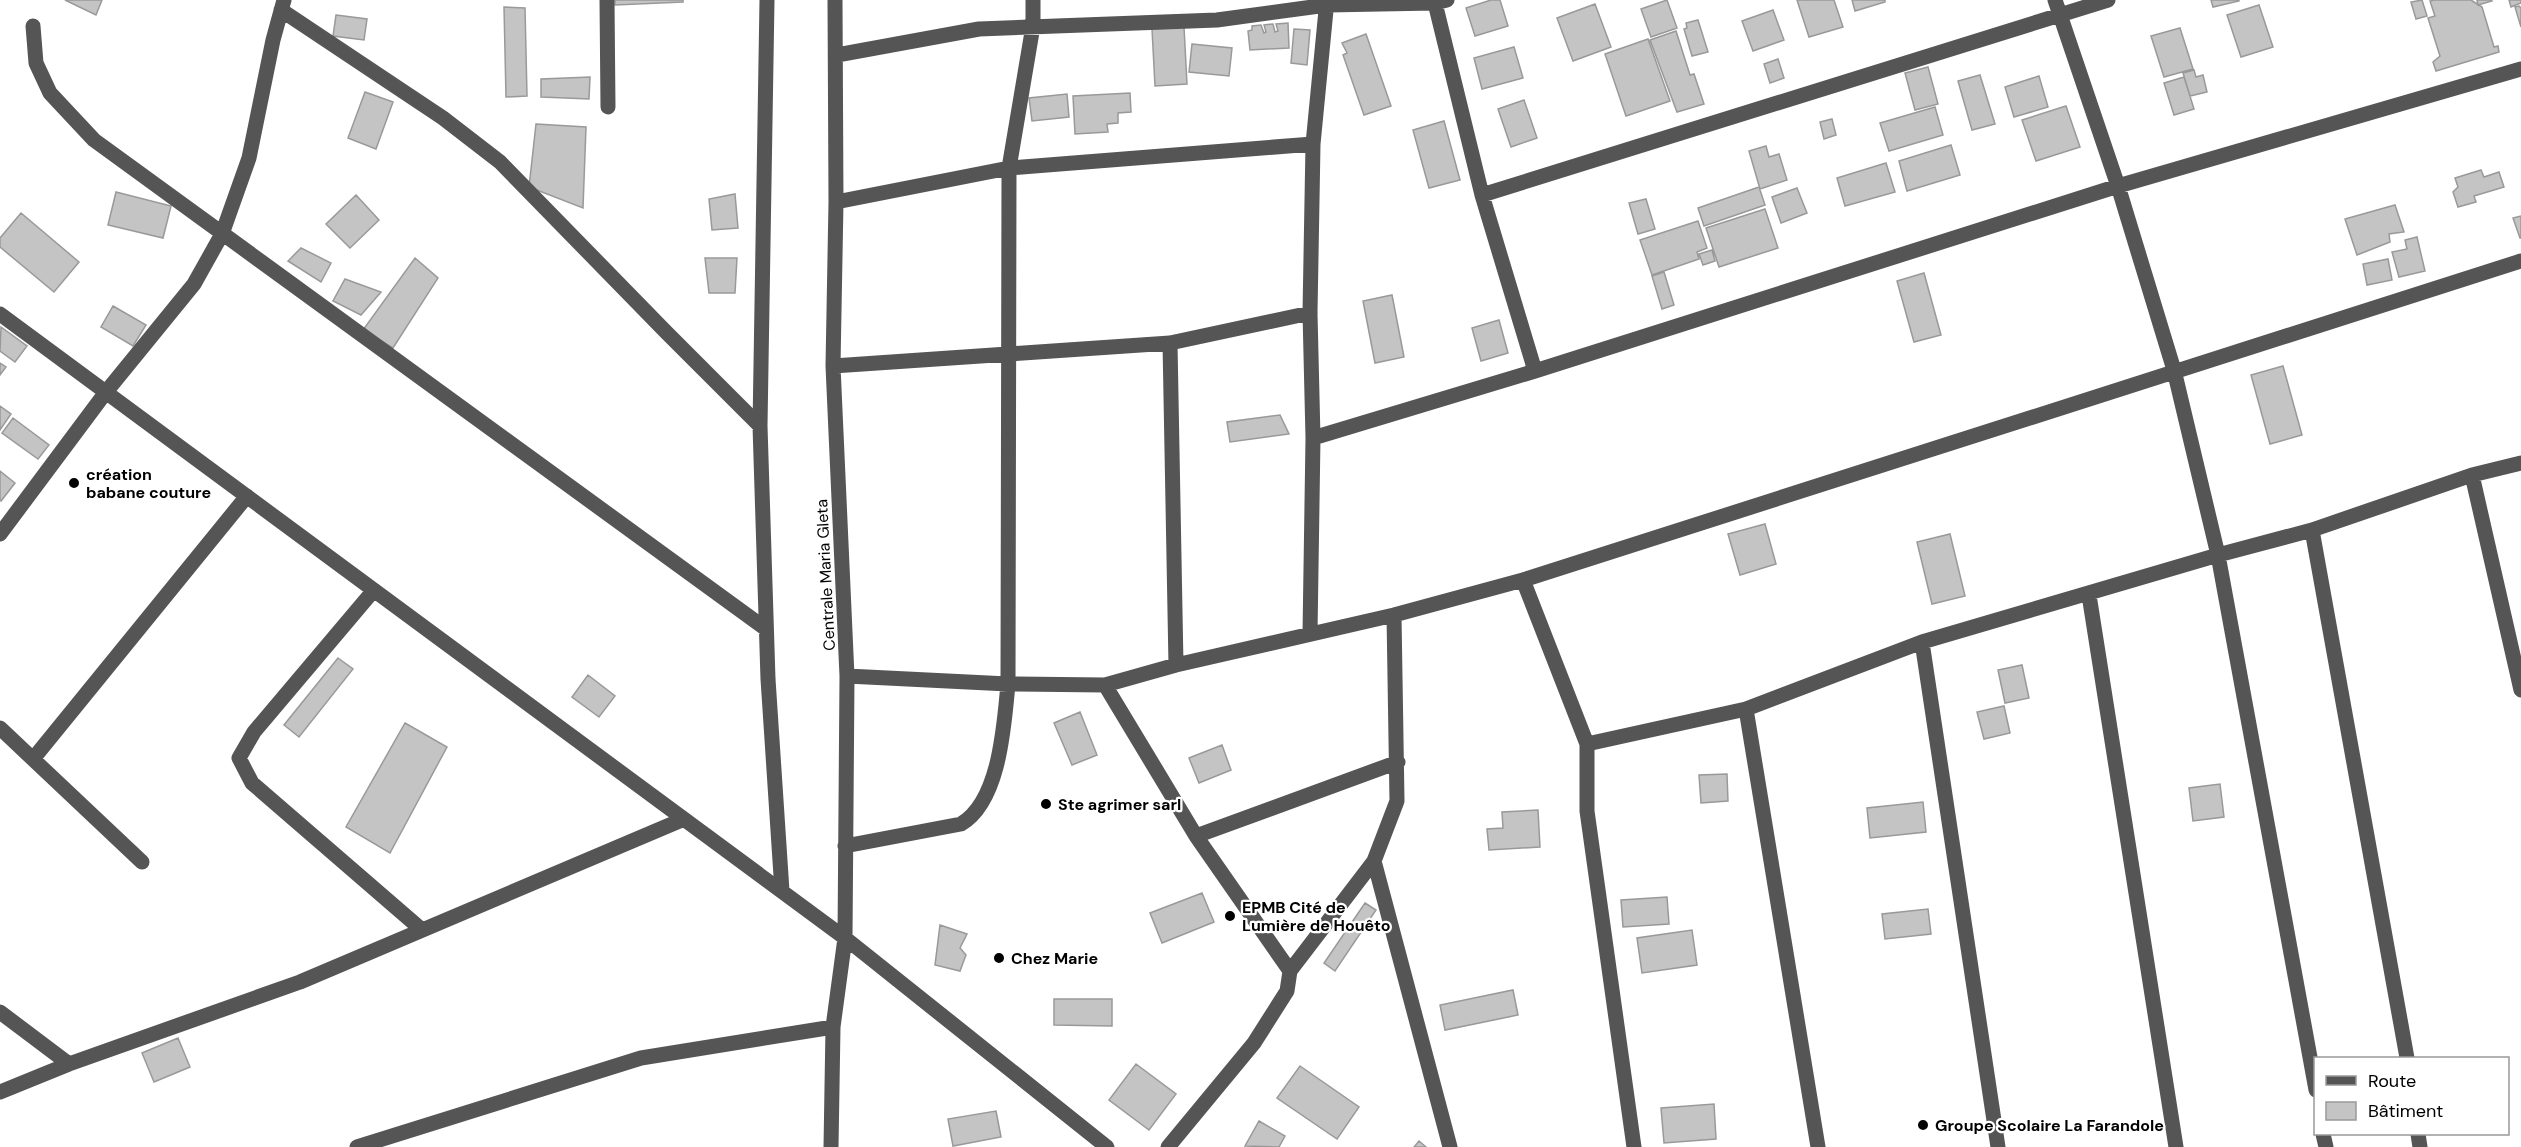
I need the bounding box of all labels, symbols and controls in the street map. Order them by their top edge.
place label: création babane couture [86,464,211,503]
marker: création babane couture [67,476,81,490]
street label: Centrale Maria Gleta [811,499,840,651]
place label: Ste agrimer sarl [1058,794,1181,815]
marker: Ste agrimer sarl [1039,797,1053,811]
place label: EPMB Cité de Lumière de Houêto [1242,897,1391,936]
marker: EPMB Cité de Lumière de Houêto [1223,909,1237,923]
place label: Chez Marie [1011,948,1098,969]
marker: Chez Marie [992,951,1006,965]
legend [2314,1057,2509,1135]
text: Route [2368,1069,2416,1093]
text: Bâtiment [2368,1099,2443,1123]
place label: Groupe Scolaire La Farandole [1935,1115,2164,1136]
marker: Groupe Scolaire La Farandole [1916,1118,1930,1132]

